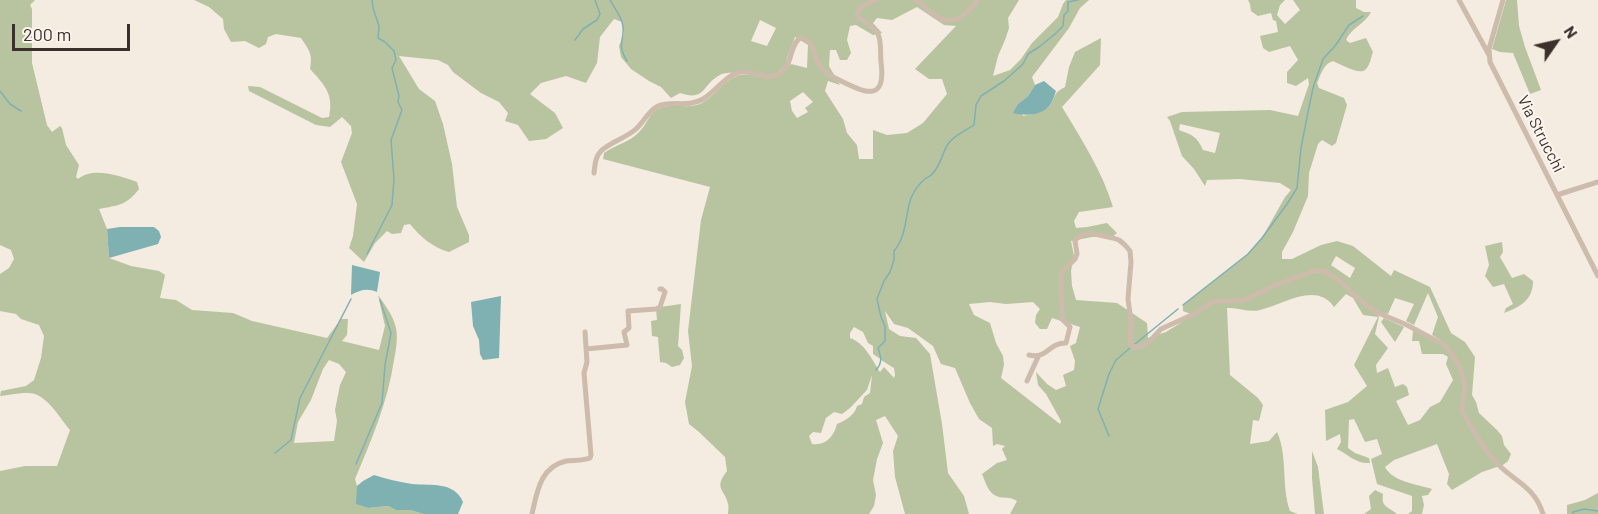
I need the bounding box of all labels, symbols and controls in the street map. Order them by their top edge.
scale bar [15,12,134,50]
north arrow [1526,12,1586,72]
text: N [1560,22,1582,41]
text: 200 m [23,23,71,45]
street label: Via Strucchi [1513,92,1569,176]

